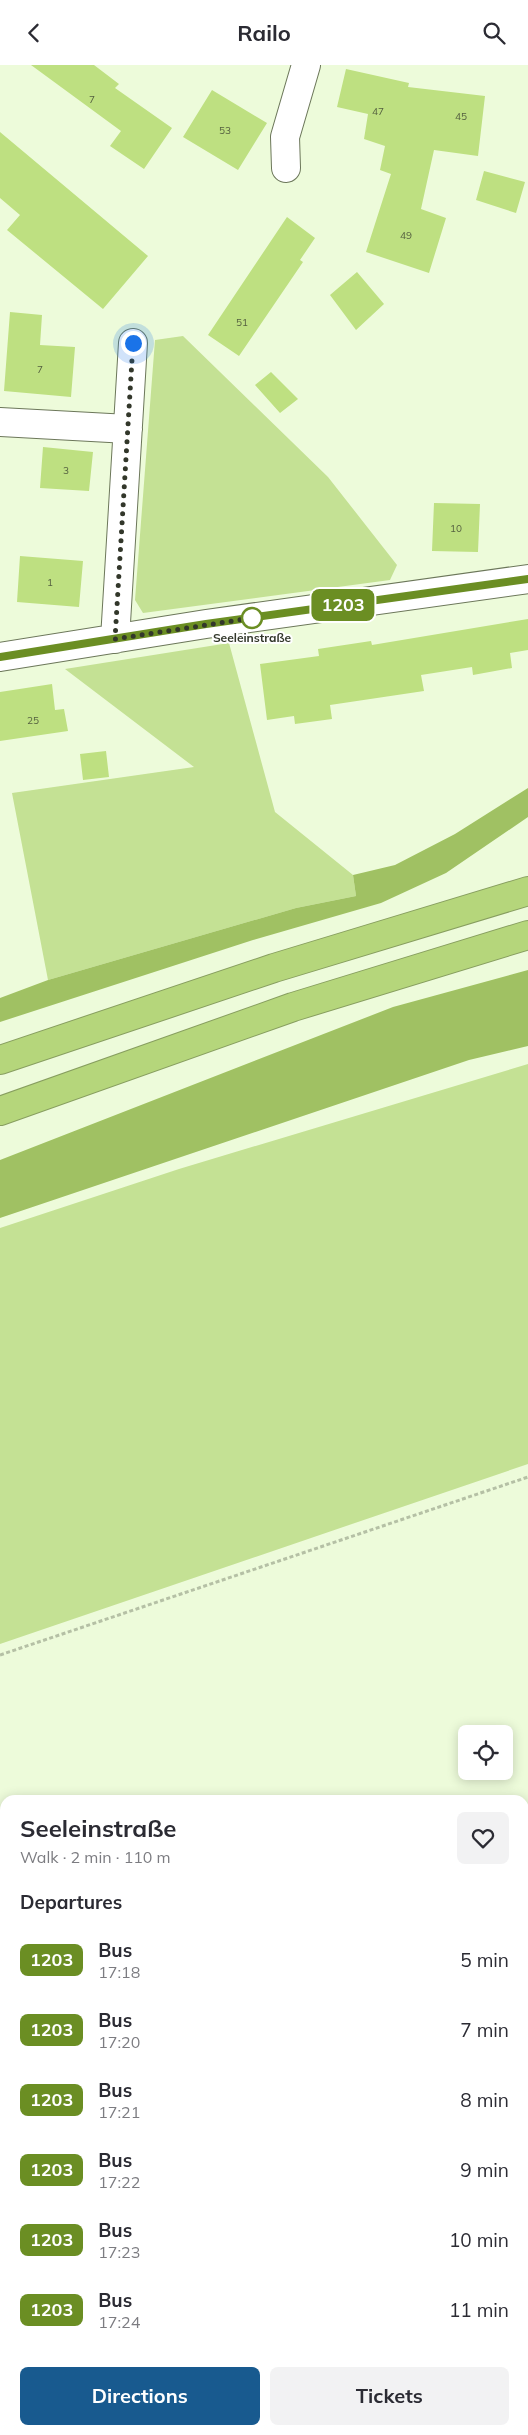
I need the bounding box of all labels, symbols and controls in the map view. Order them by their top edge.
icon: back [20,19,48,47]
text: Railo [237,19,291,47]
icon: search [480,19,508,47]
house number: 7 [89,93,95,106]
house number: 47 [372,105,384,118]
house number: 45 [455,110,467,123]
house number: 53 [219,124,231,137]
house number: 49 [400,229,412,242]
house number: 51 [236,316,248,329]
your location [121,331,146,356]
house number: 7 [37,363,43,376]
house number: 3 [63,464,69,477]
house number: 10 [450,522,462,535]
house number: 1 [47,576,53,589]
line badge: 1203 [308,589,378,621]
text: 1203 [321,593,365,616]
marker: Seeleinstraße [241,607,263,629]
place label: Seeleinstraße [213,630,292,645]
house number: 25 [27,714,39,727]
map controls [458,1725,513,1780]
button: locate [458,1725,513,1780]
button: heart [457,1812,509,1864]
text: Seeleinstraße [20,1813,176,1843]
text: Walk · 2 min · 110 m [20,1847,171,1867]
text: Departures [20,1890,122,1914]
text: Bus [98,1938,132,1962]
text: 1203 [30,1948,73,1971]
text: 5 min [460,1948,509,1972]
text: 17:18 [98,1962,140,1982]
text: Bus [98,2008,132,2032]
text: 1203 [30,2018,73,2041]
text: 7 min [460,2018,509,2042]
text: 17:20 [98,2032,140,2052]
text: Bus [98,2078,132,2102]
text: 1203 [30,2088,73,2111]
text: 8 min [460,2088,509,2112]
text: 17:21 [98,2102,140,2122]
text: Bus [98,2148,132,2172]
text: 1203 [30,2158,73,2181]
text: 9 min [460,2158,509,2182]
text: 17:22 [98,2172,140,2192]
text: Bus [98,2218,132,2242]
text: 1203 [30,2228,73,2251]
text: 10 min [449,2228,509,2252]
text: 17:23 [98,2242,140,2262]
text: Bus [98,2288,132,2312]
text: 1203 [30,2298,73,2321]
text: 11 min [449,2298,509,2322]
text: 17:24 [98,2312,140,2332]
button: Directions [20,2367,260,2425]
button: Tickets [270,2367,509,2425]

